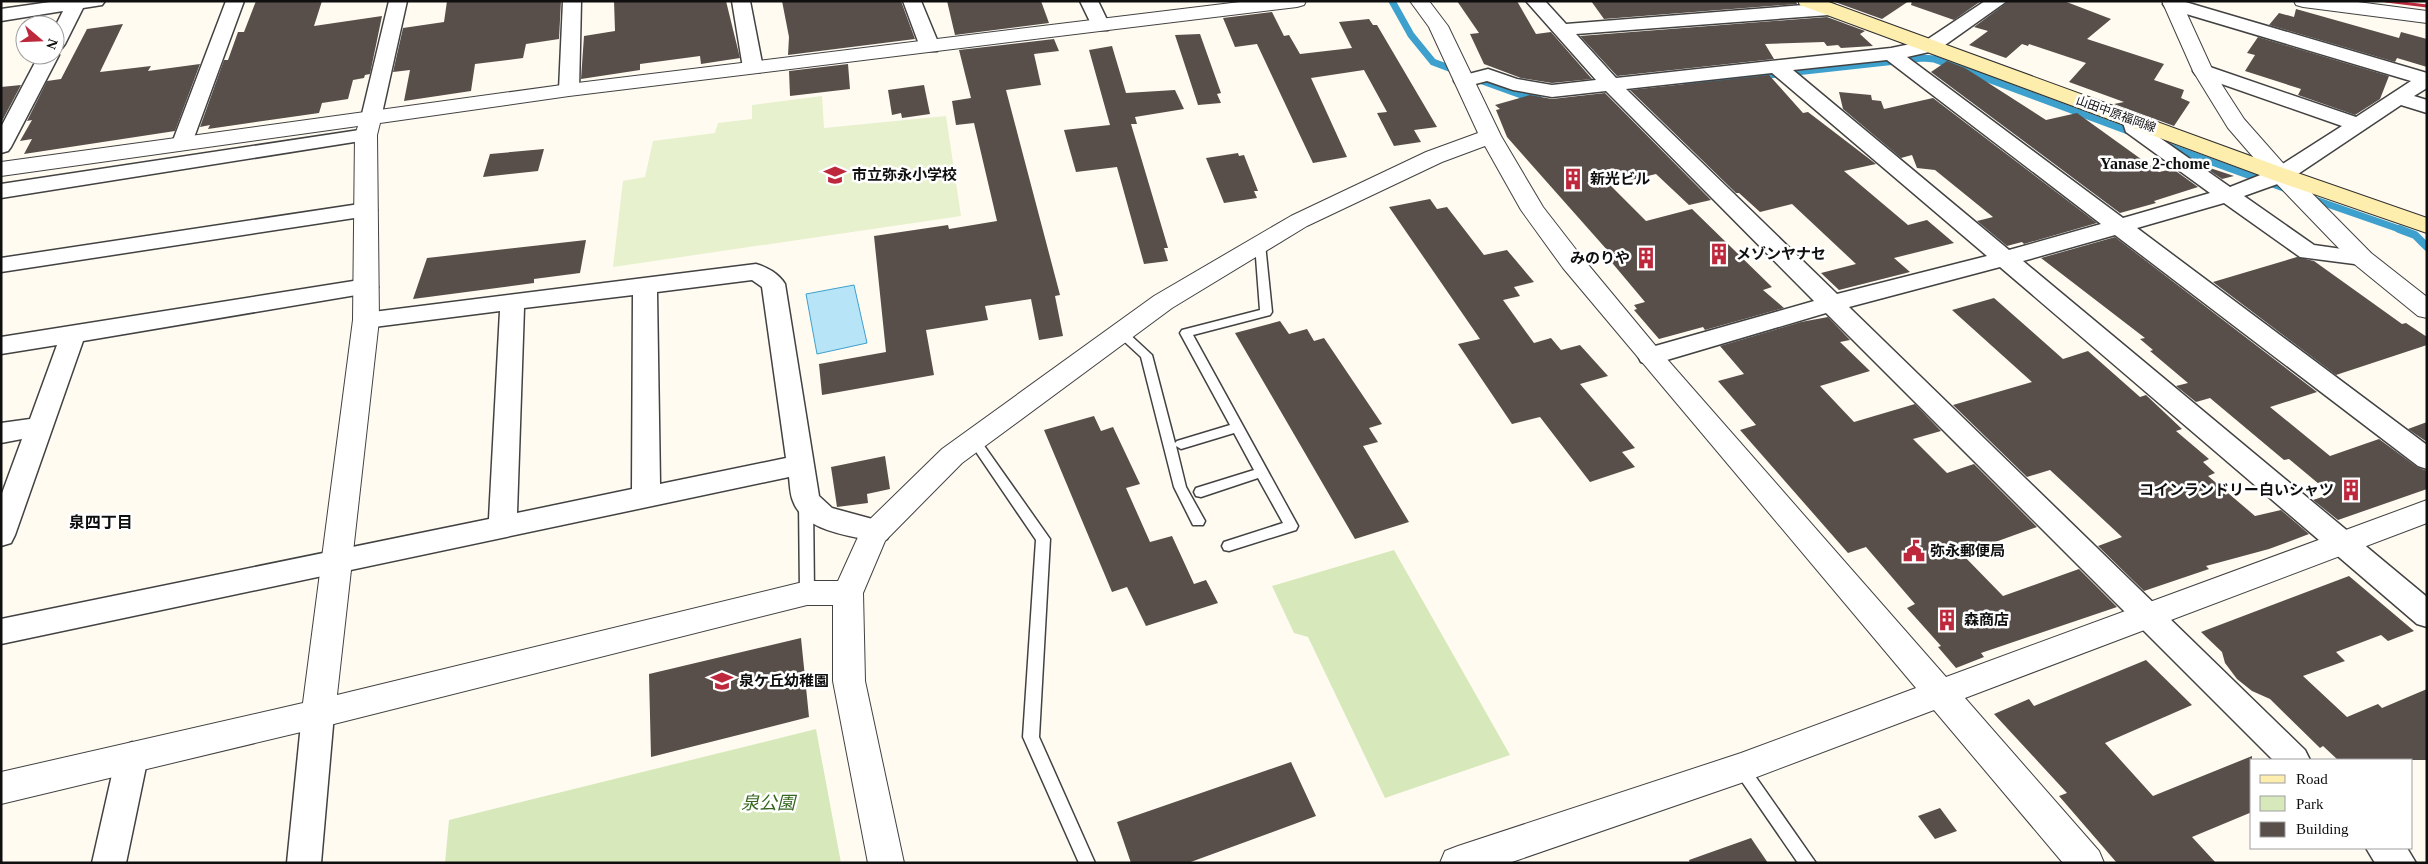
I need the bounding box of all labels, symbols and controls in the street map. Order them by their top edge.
north arrow [15,15,65,65]
text: N [43,37,61,51]
street label: 山田中原福岡線 [2074,93,2158,135]
district label: Yanase 2-chome [2100,155,2210,172]
school or university icon: 市立弥永小学校 [822,162,848,188]
building icon: 新光ビル [1560,166,1586,192]
place label: 市立弥永小学校 [852,167,957,183]
place label: 新光ビル [1590,171,1650,187]
building icon: メゾンヤナセ [1706,241,1732,267]
building icon: みのりや [1633,245,1659,271]
place label: メゾンヤナセ [1736,246,1826,262]
place label: みのりや [1570,250,1630,266]
building icon: コインランドリー白いシャツ [2338,477,2364,503]
place label: コインランドリー白いシャツ [2139,481,2334,498]
district label: 泉四丁目 [69,514,133,531]
public building icon: 弥永郵便局 [1901,538,1927,564]
place label: 弥永郵便局 [1930,543,2005,559]
building icon: 森商店 [1934,607,1960,633]
place label: 森商店 [1964,612,2009,628]
school or university icon: 泉ケ丘幼稚園 [709,668,735,694]
place label: 泉ケ丘幼稚園 [739,673,829,689]
legend [2250,759,2413,849]
text: Road [2296,771,2328,787]
park label: 泉公園 [741,793,798,813]
text: Park [2296,796,2324,812]
text: Building [2296,821,2349,837]

